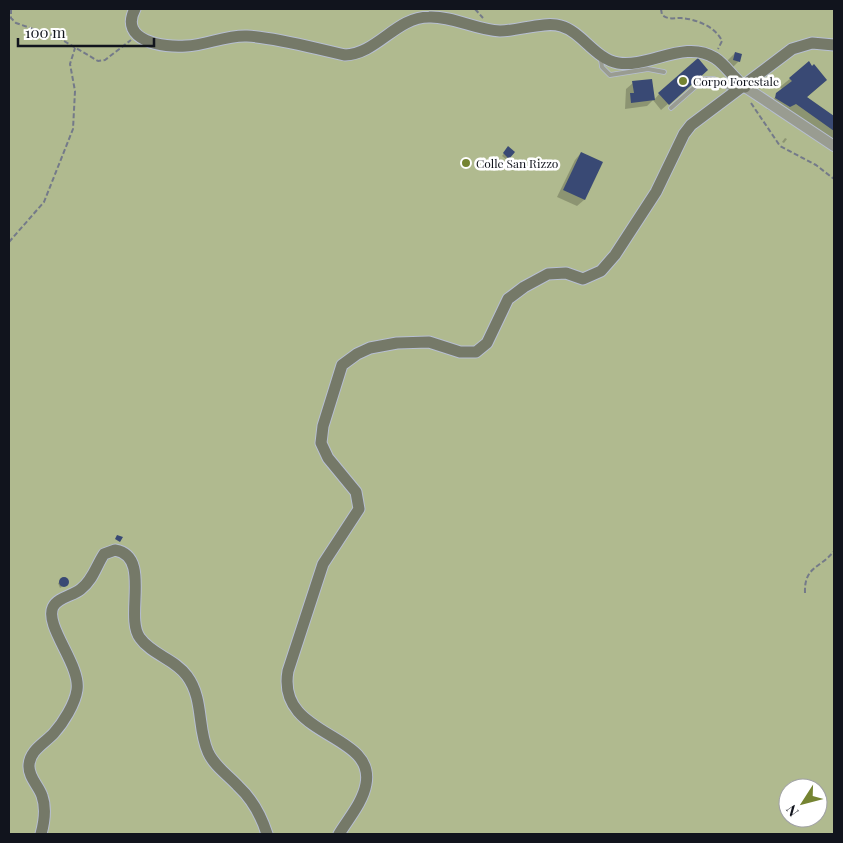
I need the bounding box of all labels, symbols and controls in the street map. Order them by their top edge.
scale bar [18,15,154,47]
text: 100 m [25,22,66,42]
place label: Corpo Forestale [693,73,779,89]
marker: Corpo Forestale [677,75,689,87]
place label: Colle San Rizzo [476,155,559,171]
marker: Colle San Rizzo [460,157,472,169]
north arrow [778,778,828,828]
text: N [781,801,803,821]

